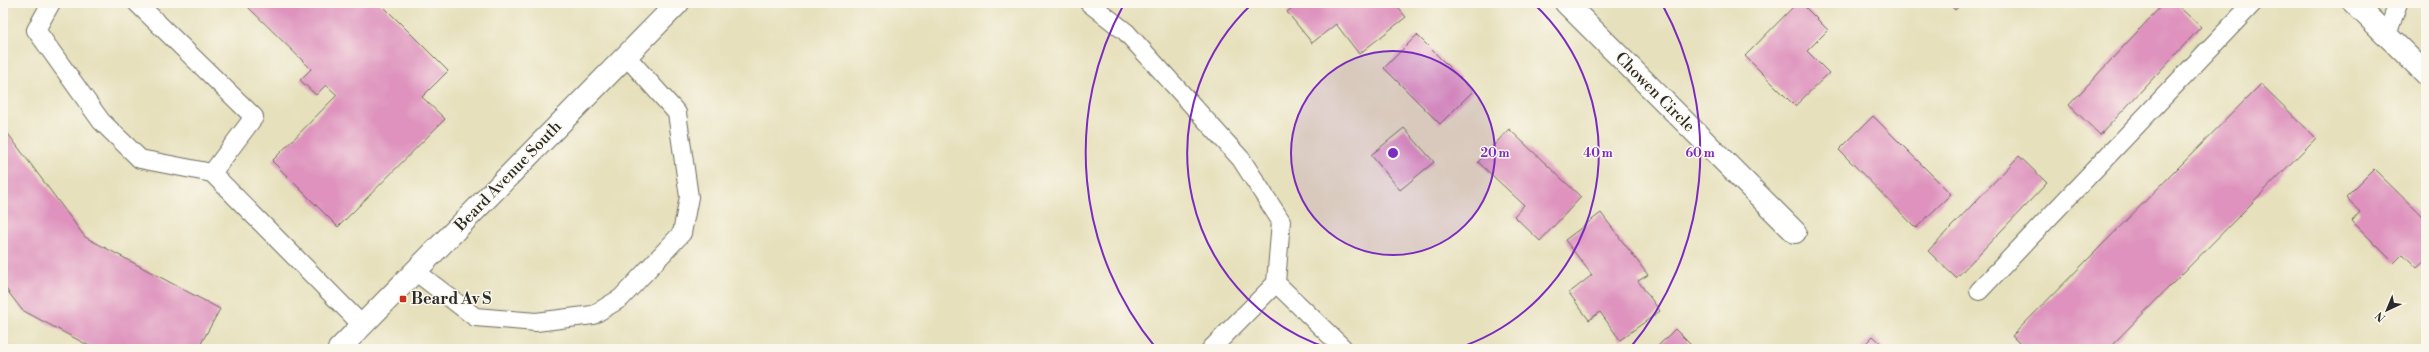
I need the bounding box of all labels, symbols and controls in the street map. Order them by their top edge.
street label: Chowen Circle [1611,48,1699,136]
street label: Beard Avenue South [450,116,566,236]
centre of rings [1386,146,1400,160]
text: 20 m [1480,146,1510,161]
text: 40 m [1583,146,1613,161]
text: 60 m [1685,146,1715,161]
place label: Beard Av S [411,289,491,309]
north arrow [2367,290,2407,330]
marker: Beard Av S [398,294,408,304]
text: N [2373,308,2389,325]

